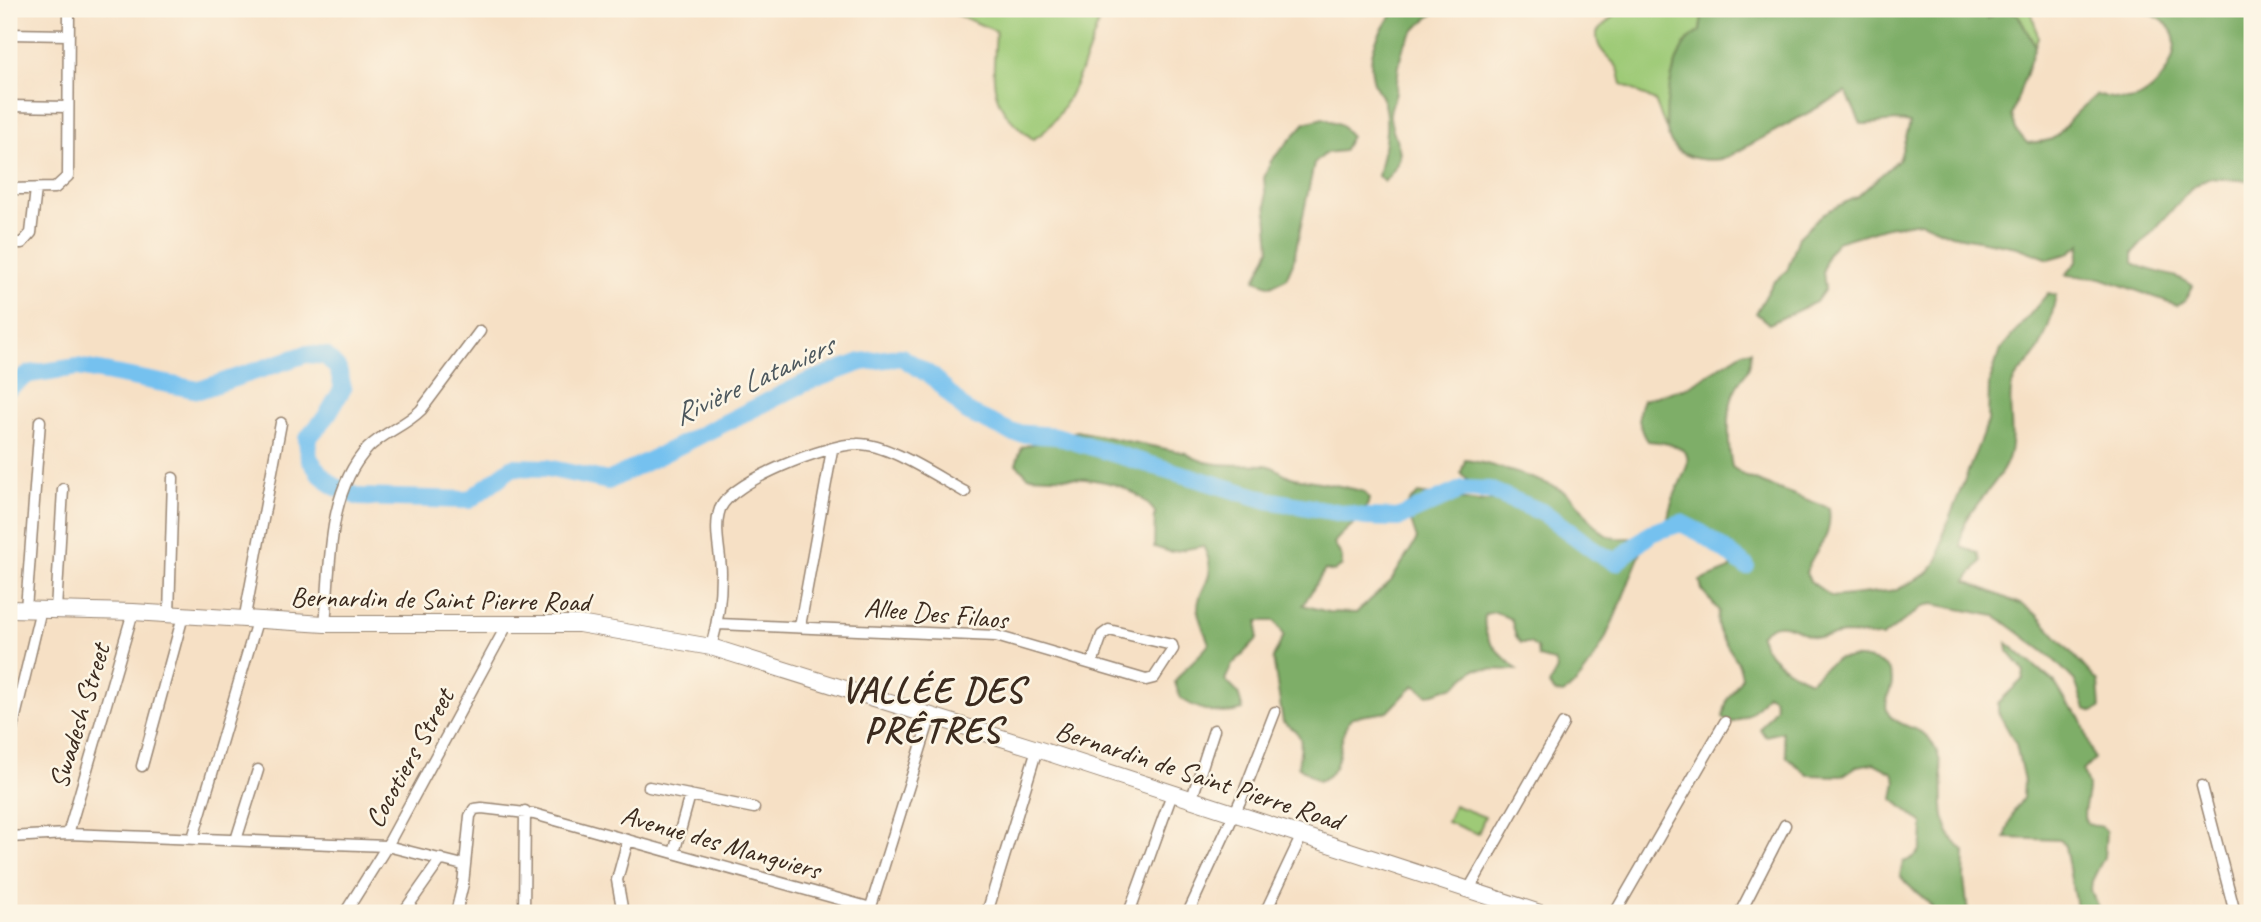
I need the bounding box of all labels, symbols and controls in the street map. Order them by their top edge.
water label: Rivière Lataniers [667,324,843,434]
street label: Bernardin de Saint Pierre Road [290,579,594,619]
street label: Allee Des Filaos [863,589,1012,637]
street label: Swadesh Street [40,637,118,793]
district label: VALLÉE DES PRÊTRES [841,668,1030,753]
street label: Cocotiers Street [357,680,463,834]
street label: Bernardin de Saint Pierre Road [1051,712,1351,839]
street label: Avenue des Manguiers [617,797,827,888]

